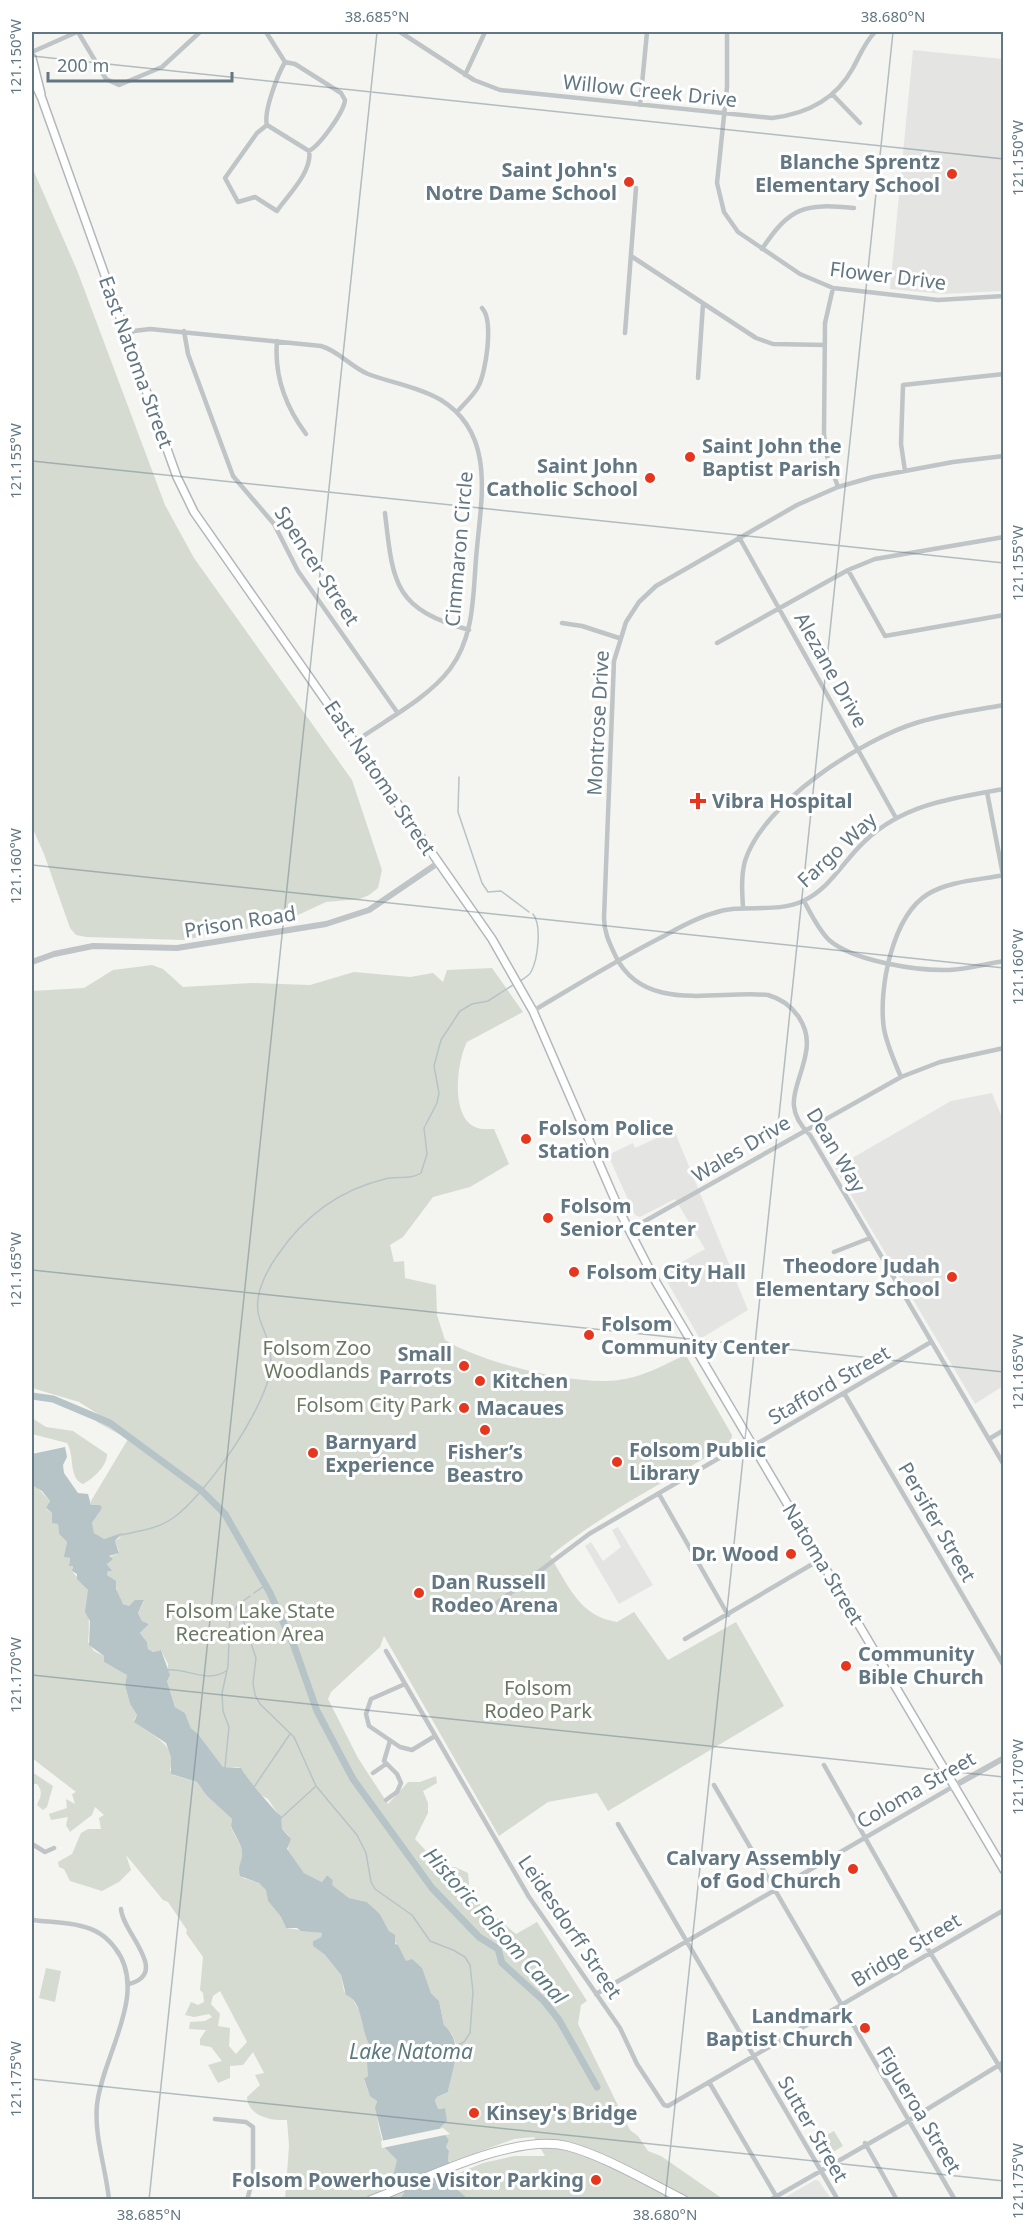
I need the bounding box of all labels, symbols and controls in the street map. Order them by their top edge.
text: 38.685°N [345,6,409,26]
text: 38.680°N [861,6,925,26]
text: 121.150°W [5,19,25,95]
scale bar [48,45,232,83]
text: 200 m [57,53,109,77]
street label: Willow Creek Drive [562,68,739,113]
text: 121.150°W [1007,120,1027,196]
place label: Blanche Sprentz Elementary School [755,148,940,198]
place label: Saint John's Notre Dame School [425,156,617,206]
marker: Blanche Sprentz Elementary School [945,167,959,181]
marker: Saint John's Notre Dame School [622,175,636,189]
street label: Flower Drive [828,255,948,296]
street label: East Natoma Street [93,272,180,452]
text: 121.155°W [5,423,25,499]
place label: Saint John the Baptist Parish [702,432,842,482]
marker: Saint John the Baptist Parish [683,450,697,464]
place label: Saint John Catholic School [486,452,638,502]
street label: Cimmaron Circle [438,470,479,628]
marker: Saint John Catholic School [643,471,657,485]
street label: Spencer Street [269,501,366,631]
text: 121.155°W [1007,525,1027,601]
street label: Alezane Drive [789,607,874,732]
street label: Montrose Drive [580,650,615,796]
street label: East Natoma Street [319,695,442,860]
place label: Vibra Hospital [712,787,852,814]
marker: Vibra Hospital [689,792,707,810]
street label: Fargo Way [791,806,883,893]
text: 121.160°W [5,828,25,904]
street label: Prison Road [182,899,298,944]
text: 121.160°W [1007,929,1027,1005]
street label: Dean Way [801,1102,873,1198]
street label: Wales Drive [687,1109,795,1188]
place label: Folsom Police Station [538,1114,674,1164]
marker: Folsom Police Station [519,1132,533,1146]
place label: Folsom Senior Center [560,1192,696,1242]
marker: Folsom Senior Center [541,1211,555,1225]
text: 121.165°W [5,1232,25,1308]
place label: Theodore Judah Elementary School [755,1252,940,1302]
place label: Folsom City Hall [586,1258,746,1285]
marker: Folsom City Hall [567,1265,581,1279]
marker: Theodore Judah Elementary School [945,1270,959,1284]
place label: Folsom Community Center [601,1310,790,1360]
marker: Folsom Community Center [582,1328,596,1342]
park label: Folsom Zoo Woodlands [263,1334,371,1384]
text: 121.165°W [1007,1334,1027,1410]
street label: Stafford Street [763,1339,895,1430]
place label: Small Parrots [379,1340,452,1390]
marker: Small Parrots [457,1359,471,1373]
place label: Kitchen [492,1367,568,1394]
marker: Kitchen [473,1374,487,1388]
park label: Folsom City Park [296,1391,452,1418]
place label: Macaues [476,1394,564,1421]
marker: Macaues [457,1401,471,1415]
marker: Fisher’s Beastro [478,1423,492,1437]
place label: Barnyard Experience [325,1428,435,1478]
place label: Folsom Public Library [629,1436,766,1486]
place label: Fisher’s Beastro [447,1438,523,1488]
marker: Barnyard Experience [306,1446,320,1460]
marker: Folsom Public Library [610,1455,624,1469]
street label: Persifer Street [892,1457,983,1586]
street label: Natoma Street [777,1498,870,1629]
place label: Dr. Wood [691,1540,779,1567]
marker: Dr. Wood [784,1547,798,1561]
place label: Dan Russell Rodeo Arena [431,1568,558,1618]
marker: Dan Russell Rodeo Arena [412,1586,426,1600]
park label: Folsom Lake State Recreation Area [165,1597,335,1647]
text: 121.170°W [5,1637,25,1713]
place label: Community Bible Church [858,1640,984,1690]
marker: Community Bible Church [839,1659,853,1673]
park label: Folsom Rodeo Park [484,1674,592,1724]
text: 121.170°W [1007,1739,1027,1815]
street label: Coloma Street [851,1745,980,1835]
water label: Historic Folsom Canal [418,1841,574,2010]
place label: Calvary Assembly of God Church [666,1844,842,1894]
street label: Leidesdorff Street [512,1850,628,2004]
marker: Calvary Assembly of God Church [846,1862,860,1876]
street label: Bridge Street [846,1906,966,1993]
place label: Landmark Baptist Church [706,2002,854,2052]
marker: Landmark Baptist Church [858,2021,872,2035]
water label: Lake Natoma [349,2037,473,2065]
text: 121.175°W [5,2041,25,2117]
street label: Figueroa Street [871,2041,968,2178]
street label: Sutter Street [772,2071,855,2187]
place label: Kinsey's Bridge [486,2099,638,2126]
marker: Kinsey's Bridge [467,2106,481,2120]
text: 121.175°W [1007,2143,1027,2219]
place label: Folsom Powerhouse Visitor Parking [231,2166,584,2193]
marker: Folsom Powerhouse Visitor Parking [589,2173,603,2187]
text: 38.685°N [117,2204,181,2224]
text: 38.680°N [633,2204,697,2224]

